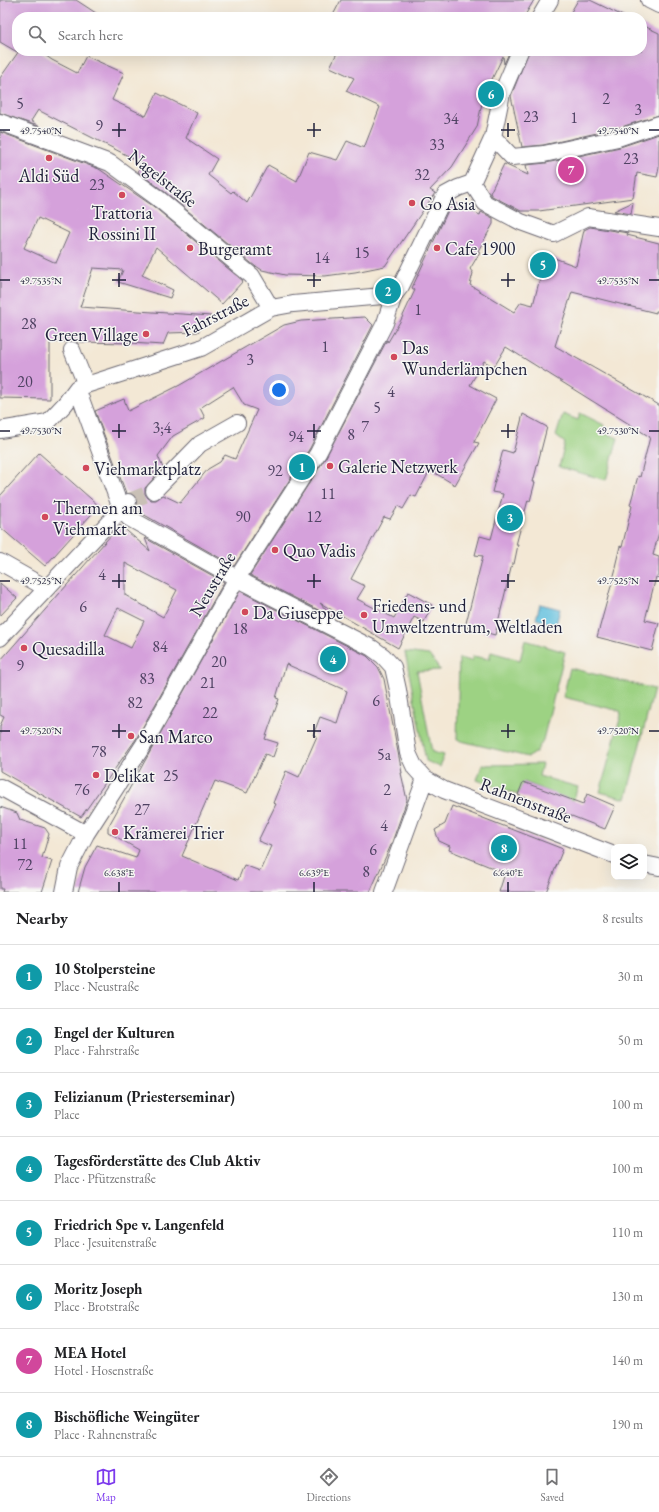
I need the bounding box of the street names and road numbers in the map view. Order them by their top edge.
street label: Nagelstraße [124,144,202,212]
street label: Fahrstraße [178,288,252,342]
street label: Neustraße [184,547,240,621]
street label: Rahnenstraße [477,772,575,828]

